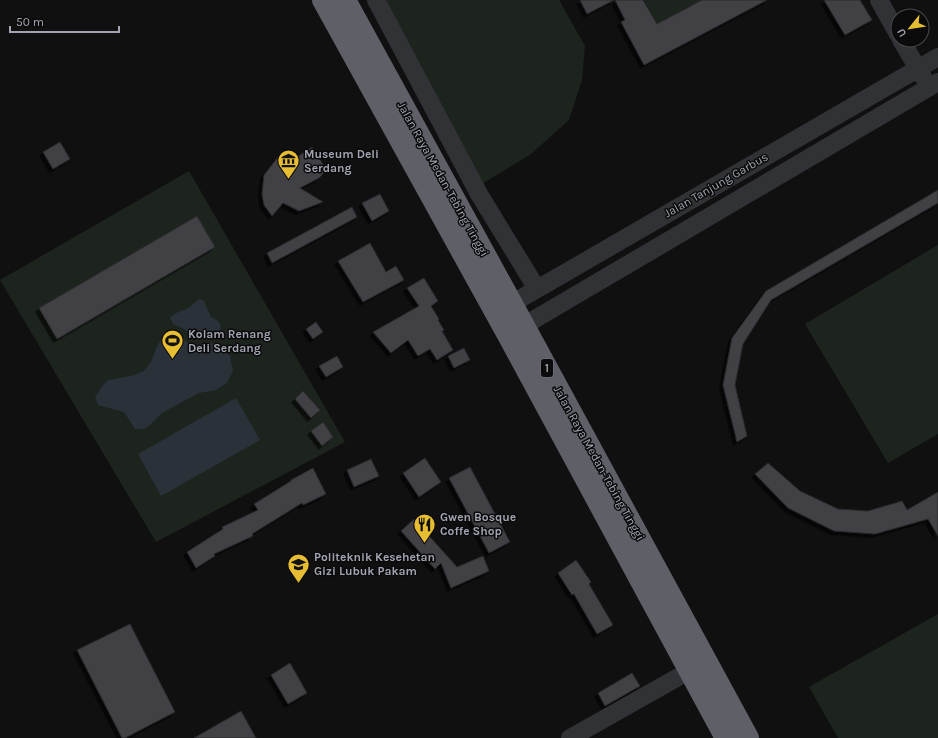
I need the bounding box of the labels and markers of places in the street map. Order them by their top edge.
place label: Museum Deli Serdang [304,147,379,175]
museum icon: Museum Deli Serdang [276,148,302,181]
place label: Kolam Renang Deli Serdang [188,327,271,355]
sports icon: Kolam Renang Deli Serdang [160,328,186,361]
place label: Gwen Bosque Coffe Shop [440,510,516,538]
restaurant icon: Gwen Bosque Coffe Shop [412,511,438,544]
place label: Politeknik Kesehetan Gizi Lubuk Pakam [314,550,435,578]
school or university icon: Politeknik Kesehetan Gizi Lubuk Pakam [286,551,312,584]

